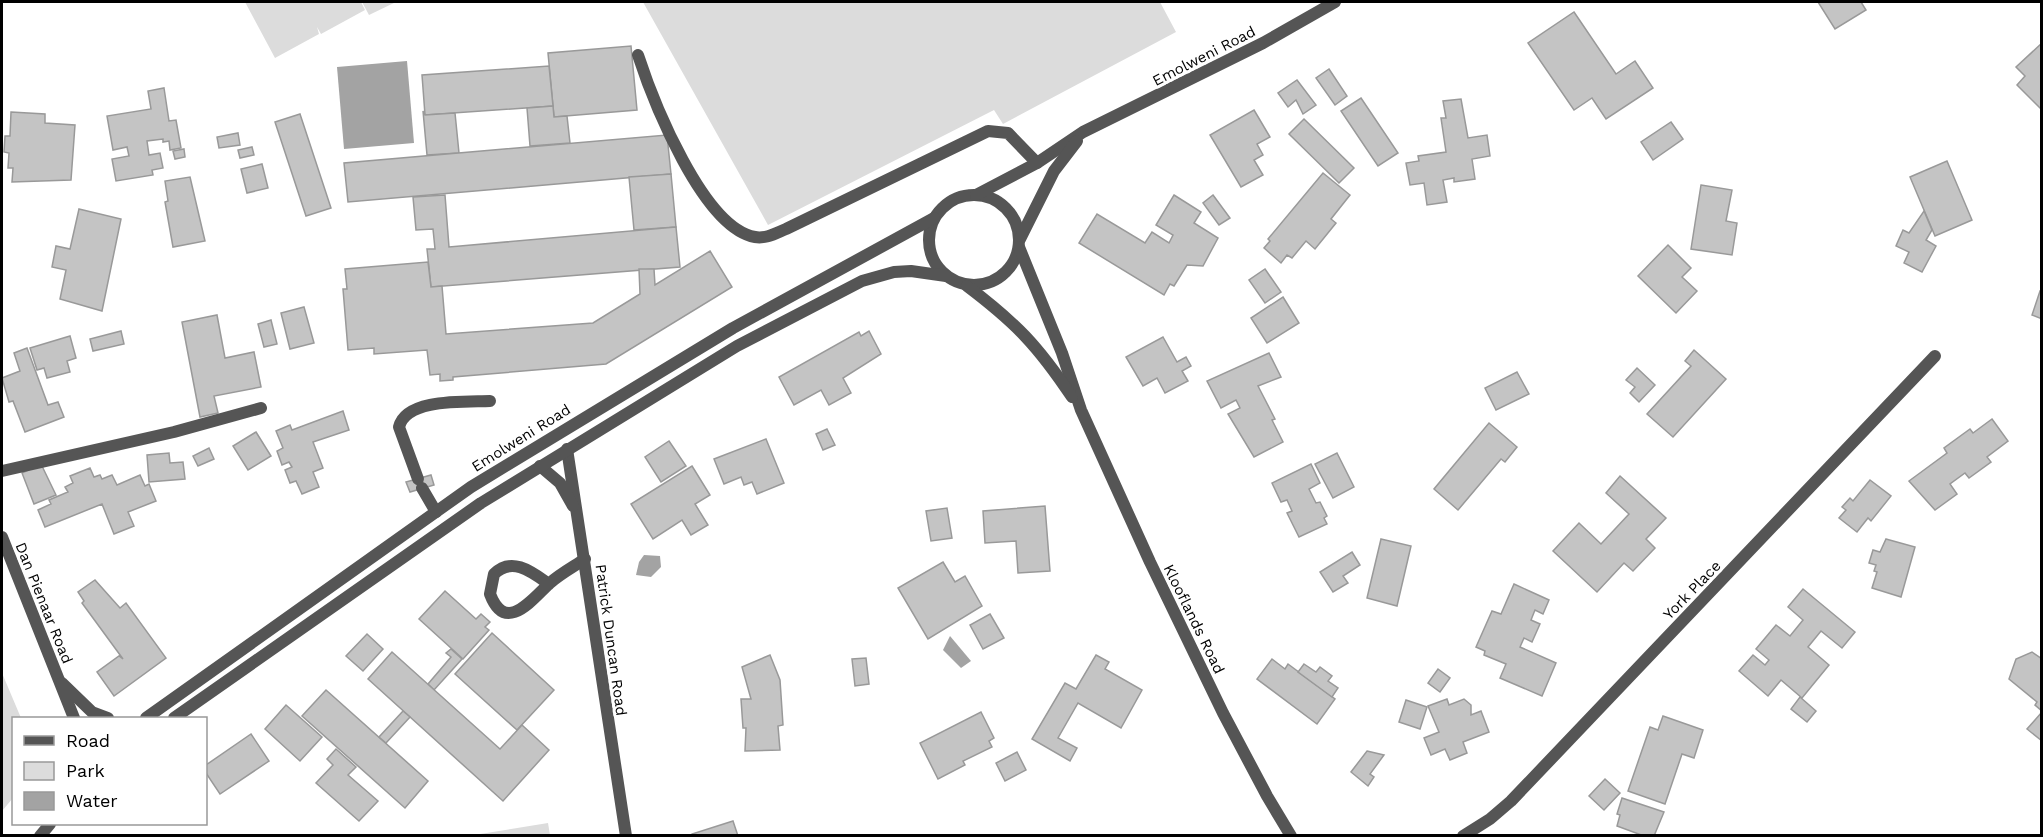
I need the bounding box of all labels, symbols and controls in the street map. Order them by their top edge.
street label: Emolweni Road [1149,22,1259,90]
street label: Emolweni Road [468,400,574,476]
street label: Dan Pienaar Road [11,540,77,666]
street label: York Place [1659,557,1725,623]
street label: Klooflands Road [1160,561,1228,677]
street label: Patrick Duncan Road [591,563,631,717]
legend [12,717,207,825]
text: Road [66,730,110,751]
text: Park [66,760,105,781]
text: Water [66,790,118,811]

